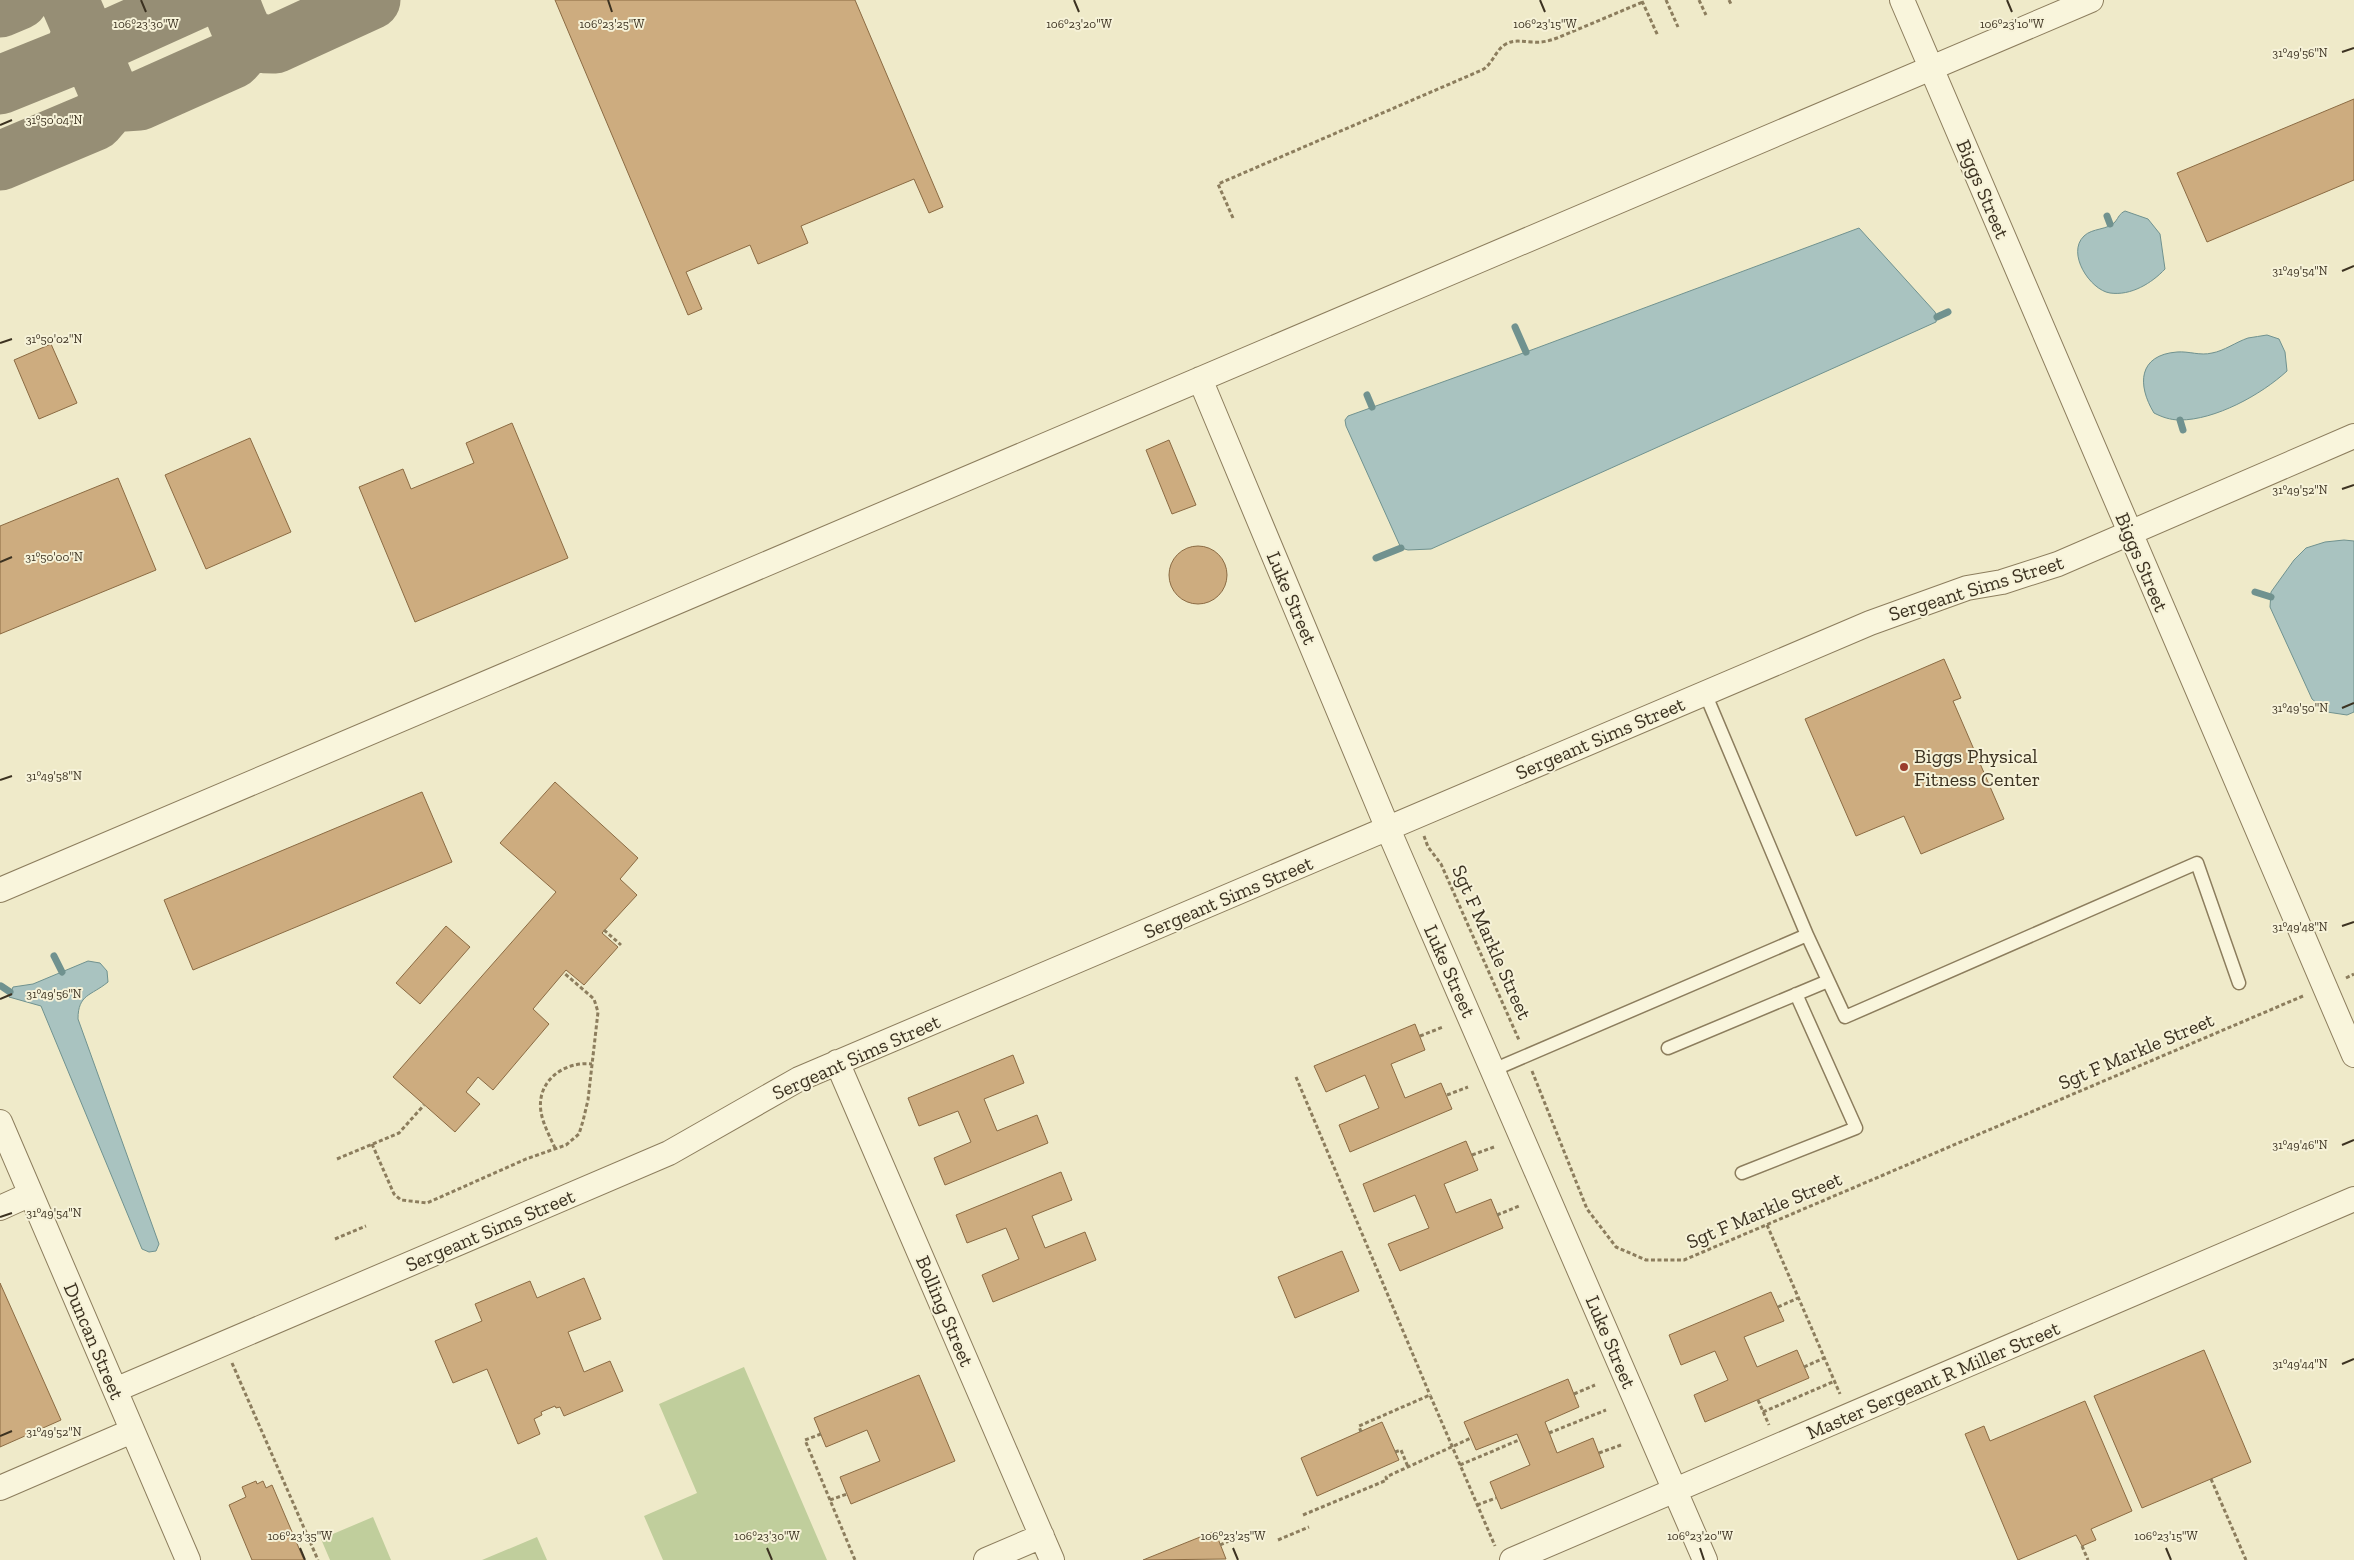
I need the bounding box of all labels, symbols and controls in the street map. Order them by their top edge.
text: 106°23'30"W [113,17,180,31]
text: 106°23'25"W [580,17,645,31]
text: 106°23'20"W [1046,17,1113,31]
text: 106°23'15"W [1513,17,1578,31]
text: 106°23'10"W [1980,17,2045,31]
text: 31°49'56"N [2272,46,2328,60]
text: 31°50'04"N [26,113,83,127]
street label: Biggs Street [1951,136,2015,243]
text: 31°49'54"N [2272,264,2328,278]
text: 31°50'02"N [26,332,83,346]
text: 31°49'52"N [2272,483,2328,497]
street label: Biggs Street [2110,509,2174,616]
street label: Luke Street [1262,548,1323,649]
text: 31°50'00"N [25,550,83,564]
street label: Sergeant Sims Street [1886,550,2067,626]
street label: Sergeant Sims Street [1512,691,1689,784]
text: 31°49'50"N [2272,701,2328,715]
place label: Biggs Physical Fitness Center [1914,744,2040,791]
marker: Biggs Physical Fitness Center [1898,761,1910,773]
text: 31°49'58"N [26,769,82,783]
street label: Sergeant Sims Street [1140,850,1317,943]
street label: Sgt F Markle Street [1447,861,1537,1024]
text: 31°49'48"N [2272,920,2328,934]
street label: Luke Street [1419,921,1481,1021]
text: 31°49'56"N [26,987,82,1001]
street label: Sgt F Markle Street [2055,1007,2218,1095]
street label: Sergeant Sims Street [768,1009,944,1105]
text: 31°49'46"N [2272,1138,2328,1152]
street label: Sgt F Markle Street [1683,1166,1846,1254]
street label: Sergeant Sims Street [402,1183,579,1276]
text: 31°49'54"N [26,1206,82,1220]
street label: Bolling Street [911,1252,979,1371]
street label: Duncan Street [59,1279,130,1403]
street label: Luke Street [1581,1292,1642,1393]
street label: Master Sergeant R Miller Street [1803,1315,2064,1444]
text: 31°49'44"N [2272,1357,2328,1371]
text: 31°49'52"N [26,1425,82,1439]
text: 106°23'35"W [268,1529,333,1543]
text: 106°23'30"W [734,1529,801,1543]
text: 106°23'25"W [1201,1529,1266,1543]
text: 106°23'20"W [1667,1529,1734,1543]
text: 106°23'15"W [2134,1529,2199,1543]

